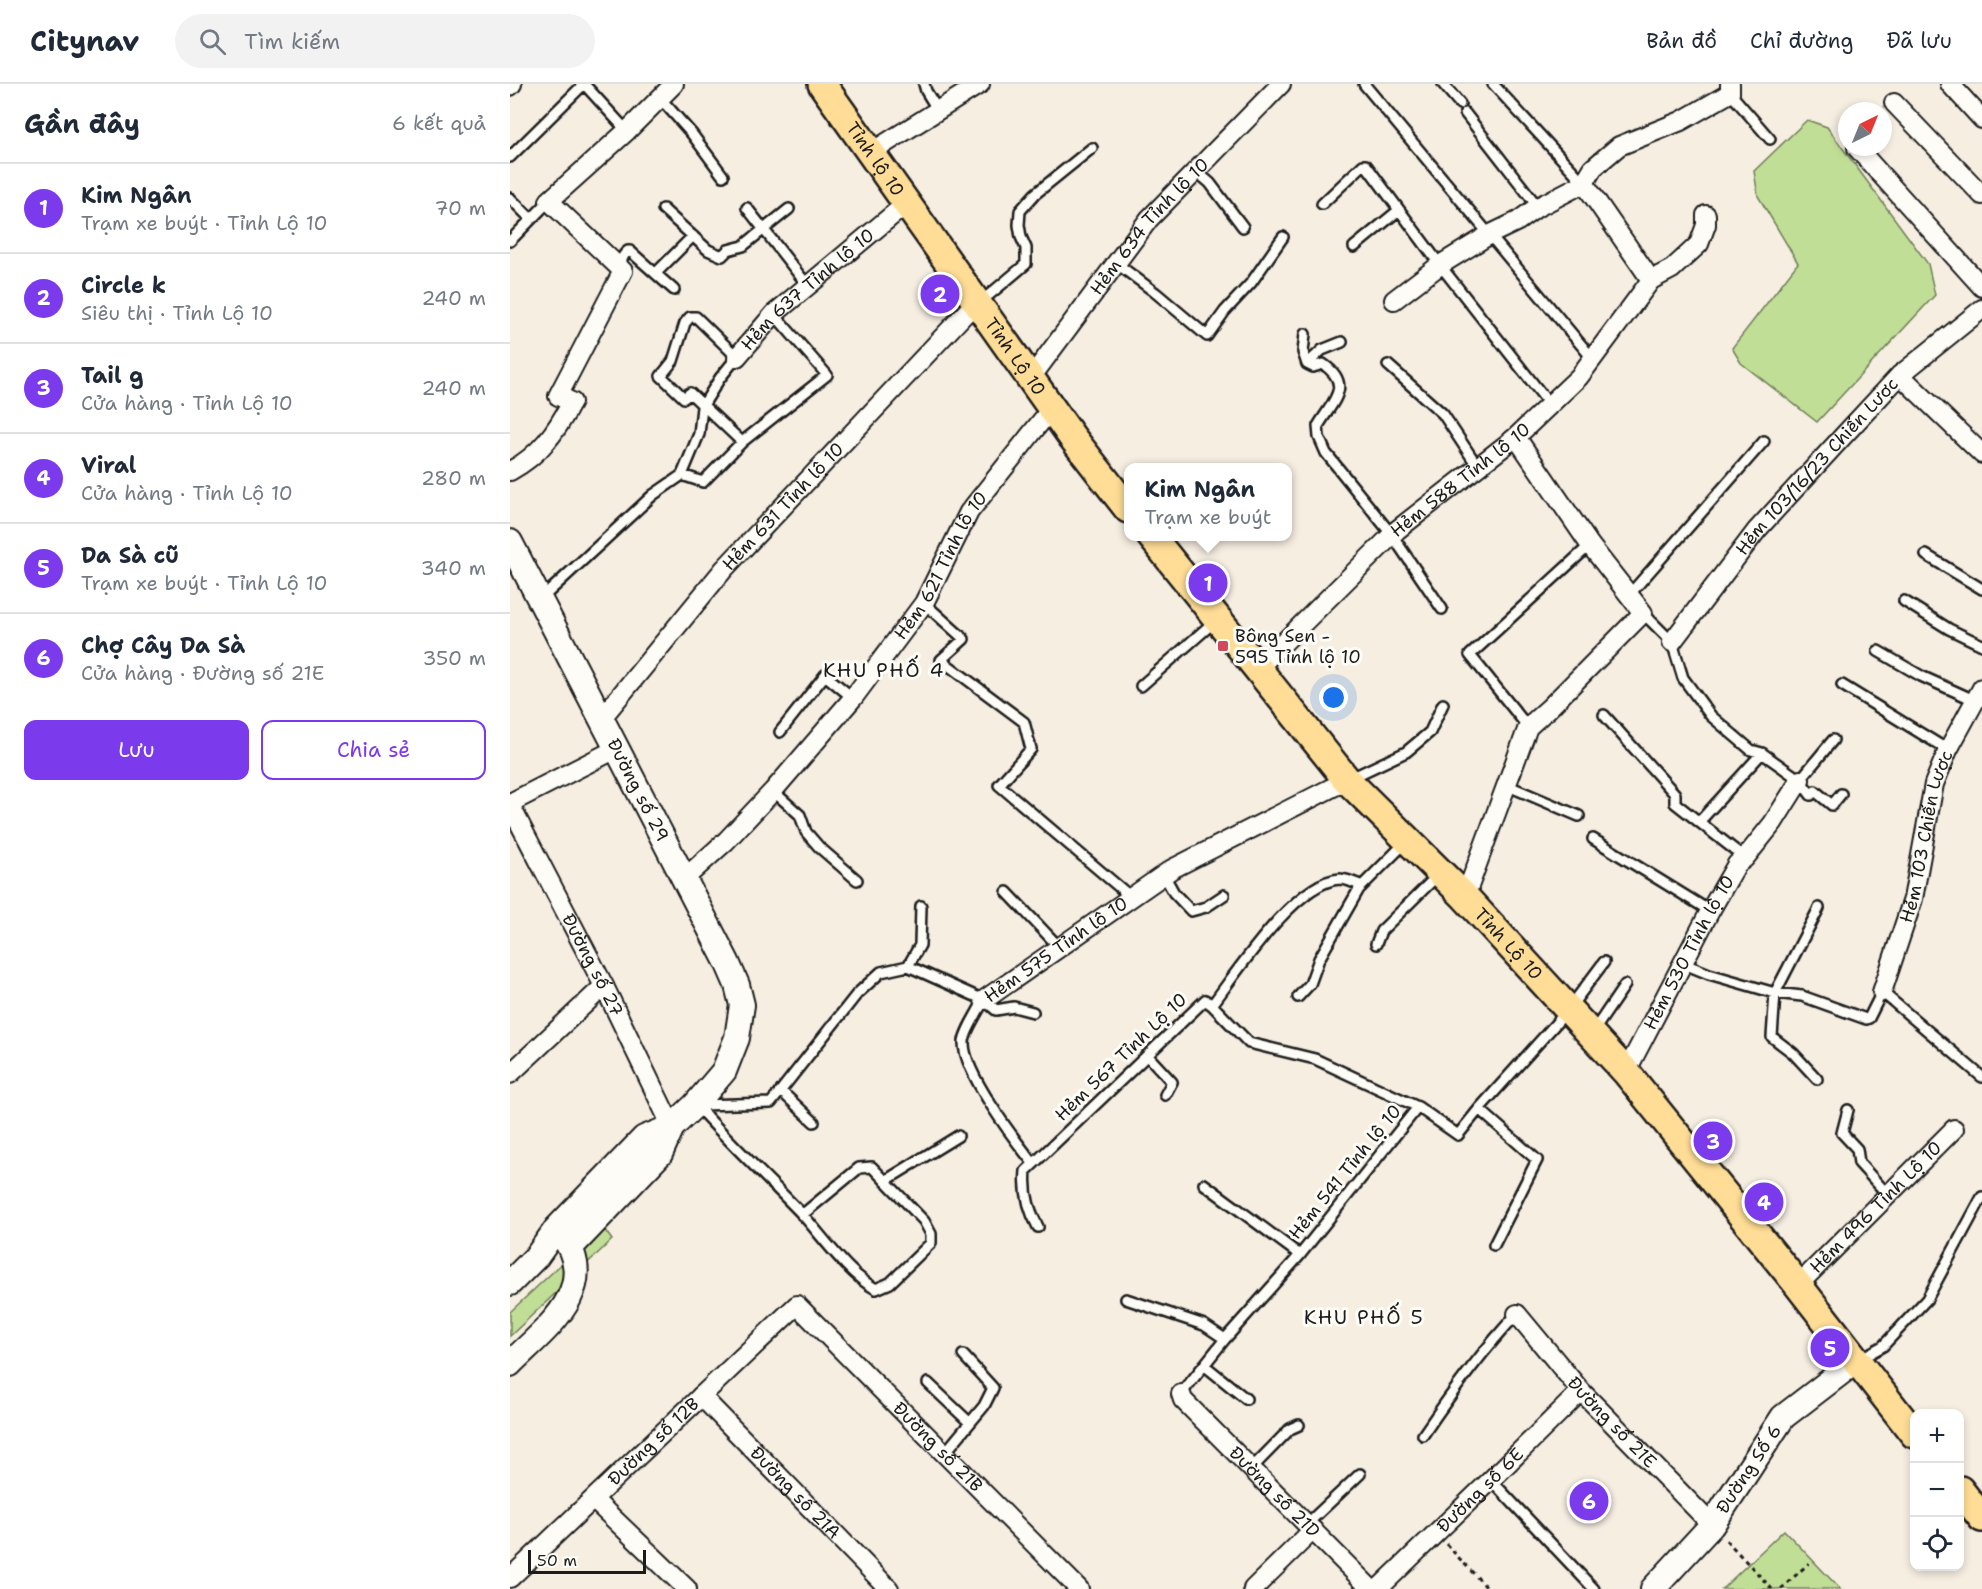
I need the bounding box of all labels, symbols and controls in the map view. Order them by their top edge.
search box [175,14,595,68]
text: Citynav [30,22,139,60]
icon: search [196,25,229,58]
text: Tìm kiếm [244,27,340,56]
text: Bản đồ [1646,27,1717,55]
text: Chỉ đường [1750,27,1853,55]
text: Đã lưu [1886,27,1952,55]
north arrow [1838,102,1892,156]
text: Gần đây [24,106,140,141]
text: 6 kết quả [392,110,486,136]
street label: Tỉnh lộ 10 [840,117,910,201]
street label: Hẻm 634 Tỉnh lộ 10 [1085,153,1214,300]
text: Kim Ngân [81,181,192,210]
text: 1 [39,195,48,221]
text: 70 m [434,195,486,221]
text: Trạm xe buýt · Tỉnh Lộ 10 [81,210,328,236]
street label: Hẻm 637 Tỉnh lộ 10 [736,223,879,356]
text: Circle k [81,271,166,300]
pin: 2 [920,272,960,316]
text: 2 [37,285,51,311]
text: 240 m [421,285,486,311]
text: Siêu thị · Tỉnh Lộ 10 [81,300,273,326]
street label: Tỉnh Lộ 10 [979,313,1051,400]
text: Tail g [81,361,143,390]
street label: Hẻm 103/16/23 Chiến Lược [1730,372,1904,560]
text: 3 [37,375,51,401]
text: 240 m [421,375,486,401]
text: Cửa hàng · Tỉnh Lộ 10 [81,390,293,416]
street label: Hẻm 588 Tỉnh lộ 10 [1385,417,1536,543]
street label: Hẻm 631 Tỉnh lộ 10 [717,437,849,576]
text: Viral [81,451,136,480]
popup [1124,463,1292,541]
text: 4 [37,465,51,491]
text: 280 m [421,465,486,491]
text: Kim Ngân [1145,475,1255,504]
text: Cửa hàng · Tỉnh Lộ 10 [81,480,293,506]
street label: Hẻm 621 Tỉnh lộ 10 [889,486,993,645]
text: Trạm xe buýt [1145,504,1271,530]
text: Da Sà cũ [81,541,179,570]
text: 5 [37,555,50,581]
text: 340 m [421,555,486,581]
pin: 1 [1188,560,1228,606]
text: Trạm xe buýt · Tỉnh Lộ 10 [81,570,328,596]
place label: Bông Sen - 595 Tỉnh lộ 10 [1235,624,1361,669]
text: Chợ Cây Da Sà [81,631,245,660]
marker: Bông Sen - 595 Tỉnh lộ 10 [1216,639,1230,653]
text: 6 [37,645,51,671]
text: 350 m [422,645,486,671]
district label: KHU PHỐ 4 [823,655,945,683]
text: Cửa hàng · Đường số 21E [81,660,324,686]
your location [1319,683,1348,712]
button: Lưu [24,720,249,780]
button: Chia sẻ [261,720,486,780]
street label: Đường số 29 [602,734,675,845]
street label: Hẻm 103 Chiến Lược [1894,747,1959,926]
street label: Hẻm 530 Tỉnh lộ 10 [1638,871,1740,1034]
street label: Hẻm 575 Tỉnh lộ 10 [980,891,1133,1008]
street label: Tỉnh Lộ 10 [1469,903,1548,985]
street label: Đường số 27 [556,909,629,1020]
street label: Hẻm 567 Tỉnh Lộ 10 [1050,988,1192,1126]
street label: Hẻm 541 Tỉnh lộ 10 [1283,1100,1407,1244]
pin: 3 [1694,1118,1732,1164]
street label: Hẻm 496 Tỉnh Lộ 10 [1804,1136,1947,1279]
pin: 4 [1744,1180,1784,1224]
district label: KHU PHỐ 5 [1304,1302,1424,1330]
pin: 5 [1810,1326,1850,1370]
street label: Đường số 21E [1562,1371,1662,1473]
street label: Đường số 12B [603,1392,704,1491]
street label: Đường số 21B [888,1396,988,1497]
map controls [1910,1409,1964,1571]
button: + [1910,1409,1964,1463]
street label: Đường Số 6 [1711,1420,1787,1518]
street label: Đường số 21A [745,1441,846,1544]
street label: Đường số 21D [1224,1441,1325,1543]
street label: Đường số 6E [1431,1443,1529,1538]
button: − [1910,1463,1964,1517]
pin: 6 [1570,1478,1608,1524]
button: locate [1910,1517,1964,1571]
scale bar [528,1547,646,1574]
text: 50 m [537,1550,577,1571]

